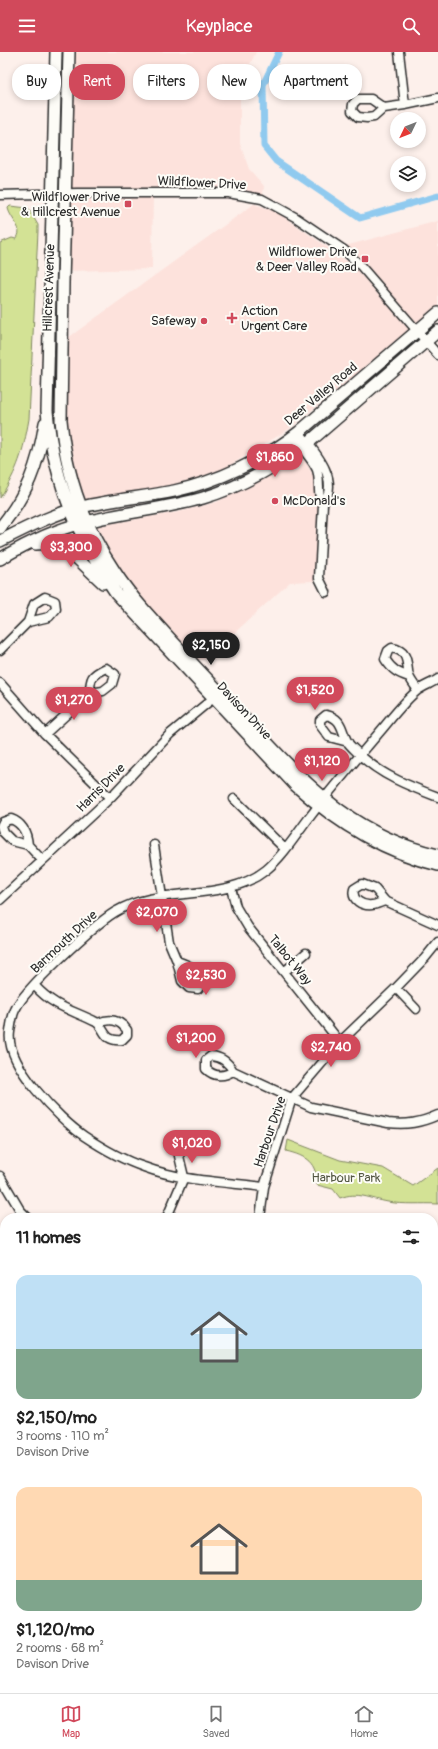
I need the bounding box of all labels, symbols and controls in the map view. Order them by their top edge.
icon: menu [16,15,38,37]
text: Keyplace [186,15,252,38]
icon: search [400,15,422,37]
chip: Buy [12,64,61,100]
chip: Rent [69,64,125,100]
chip: Filters [133,64,199,100]
chip: New [207,64,261,100]
chip: Apartment [269,64,362,100]
north arrow [390,112,426,148]
map controls [390,112,426,192]
button: layers [390,156,426,192]
street label: Wildflower Drive [157,173,247,193]
place label: Wildflower Drive & Hillcrest Avenue [21,189,121,220]
marker: Wildflower Drive & Hillcrest Avenue [123,199,133,209]
street label: Hillcrest Avenue [39,243,59,332]
place label: Wildflower Drive & Deer Valley Road [256,244,358,275]
marker: Wildflower Drive & Deer Valley Road [360,254,370,264]
place label: Action Urgent Care [241,303,308,334]
marker: Action Urgent Care [226,312,238,324]
place label: Safeway [151,313,196,329]
marker: Safeway [199,316,209,326]
street label: Deer Valley Road [281,359,361,429]
pin: $1,860 [242,444,308,478]
text: $1,860 [256,449,294,465]
place label: McDonald's [283,493,345,509]
marker: McDonald's [270,496,280,506]
pin: $3,300 [38,534,104,568]
text: $3,300 [50,539,92,555]
pin: $2,150 [178,632,244,666]
text: $2,150 [192,637,230,653]
pin: $1,520 [282,677,348,711]
street label: Davison Drive [213,679,275,744]
text: $1,520 [296,682,334,698]
pin: $1,270 [41,687,107,721]
text: $1,270 [55,692,93,708]
pin: $1,120 [289,748,355,782]
text: $1,120 [304,753,340,769]
street label: Harris Drive [73,760,129,816]
pin: $2,070 [124,899,190,933]
text: $2,070 [136,904,178,920]
street label: Barmouth Drive [27,907,101,977]
street label: Talbot Way [265,932,315,989]
pin: $2,530 [173,962,239,996]
text: $2,530 [186,967,226,983]
pin: $1,200 [163,1025,229,1059]
text: $1,200 [176,1030,216,1046]
pin: $2,740 [298,1034,364,1068]
text: $2,740 [311,1039,351,1055]
street label: Harbour Drive [250,1094,290,1170]
pin: $1,020 [159,1130,225,1164]
text: $1,020 [172,1135,212,1151]
park label: Harbour Park [311,1170,381,1186]
icon: filters [400,1226,422,1248]
text: 11 homes [16,1227,81,1248]
icon: home [183,1301,255,1373]
text: $2,150/mo [16,1407,97,1428]
text: 3 rooms · 110 m² [16,1428,109,1444]
text: Davison Drive [16,1444,89,1460]
icon: home [183,1513,255,1585]
text: $1,120/mo [16,1619,94,1640]
text: 2 rooms · 68 m² [16,1640,104,1656]
text: Davison Drive [16,1656,89,1672]
tab: Map [60,1703,82,1740]
tab: Saved [202,1703,230,1740]
tab: Home [350,1703,378,1740]

